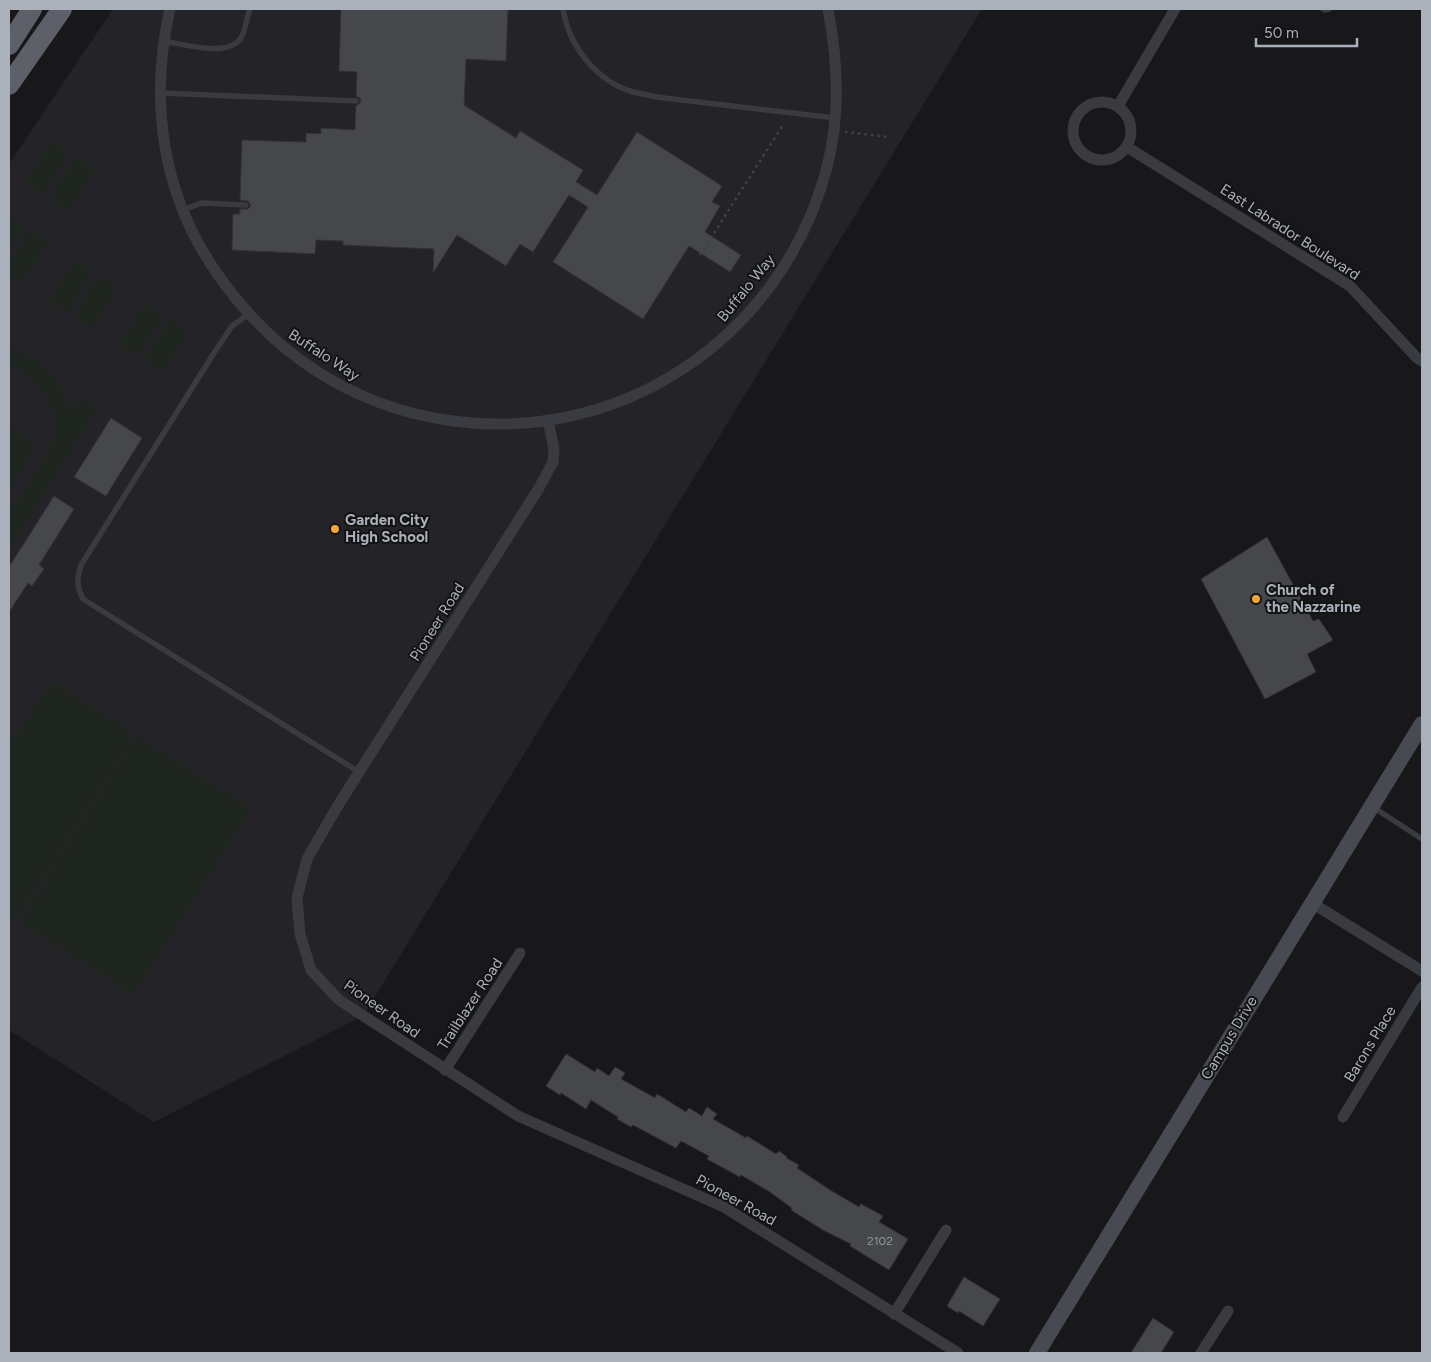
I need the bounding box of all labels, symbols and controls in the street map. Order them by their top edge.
scale bar [1256,15,1357,47]
text: 50 m [1264,24,1299,42]
street label: East Labrador Boulevard [1217,180,1363,284]
street label: Buffalo Way [713,251,779,325]
street label: Buffalo Way [285,325,363,385]
place label: Garden City High School [345,511,429,546]
marker: Garden City High School [329,523,341,535]
street label: Pioneer Road [406,580,468,664]
place label: Church of the Nazzarine [1266,581,1361,616]
marker: Church of the Nazzarine [1250,593,1262,605]
street label: Trailblazer Road [434,955,506,1053]
street label: Pioneer Road [340,976,424,1042]
street label: Campus Drive [1197,993,1261,1083]
street label: Barons Place [1340,1003,1400,1085]
street label: Pioneer Road [693,1171,779,1229]
house number: 2102 [867,1234,893,1248]

